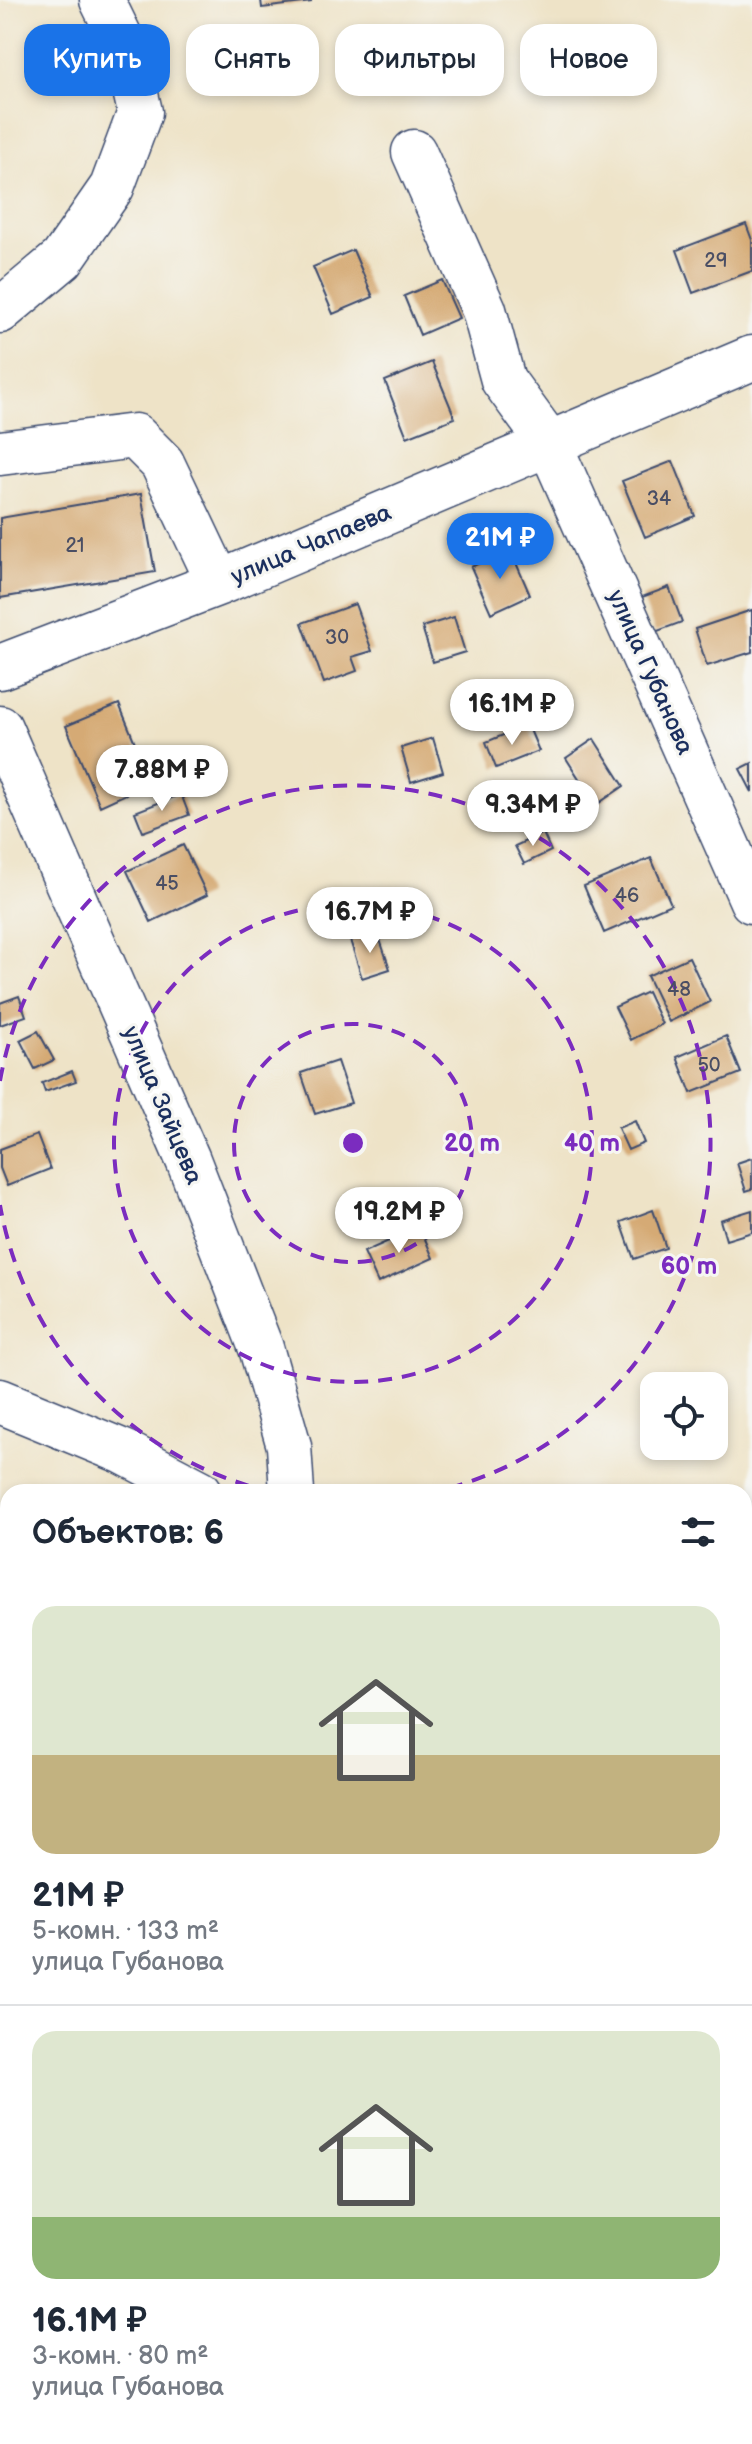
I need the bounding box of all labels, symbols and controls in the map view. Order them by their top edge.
chip: Купить [24,24,170,96]
chip: Снять [186,24,319,96]
chip: Фильтры [335,24,504,96]
chip: Новое [520,24,657,96]
house number: 29 [704,249,728,273]
house number: 34 [647,487,671,511]
street label: улица Чапаева [227,498,396,591]
pin: 21M ₽ [444,513,556,581]
text: 21M ₽ [465,523,535,554]
house number: 21 [65,534,85,558]
street label: улица Губанова [601,585,700,759]
house number: 30 [325,626,349,650]
pin: 16.1M ₽ [438,679,586,747]
text: 16.1M ₽ [468,689,556,720]
pin: 7.88M ₽ [88,745,236,813]
text: 7.88M ₽ [114,755,210,786]
pin: 9.34M ₽ [459,780,607,848]
text: 9.34M ₽ [485,790,581,821]
house number: 45 [155,872,179,896]
house number: 46 [615,884,639,908]
pin: 16.7M ₽ [296,887,444,955]
text: 16.7M ₽ [324,897,416,928]
house number: 48 [667,978,691,1002]
street label: улица Зайцева [116,1022,209,1189]
house number: 50 [697,1054,721,1078]
centre of rings [339,1129,367,1157]
text: 20 m [444,1129,500,1158]
text: 40 m [564,1129,620,1158]
pin: 19.2M ₽ [325,1187,473,1255]
text: 19.2M ₽ [353,1197,445,1228]
text: 60 m [661,1252,717,1281]
map controls [640,1372,728,1460]
button: locate [640,1372,728,1460]
icon: filters [676,1510,720,1554]
text: Объектов: 6 [32,1512,224,1553]
icon: home [304,1658,448,1802]
text: 21M ₽ [32,1875,124,1916]
text: 5-комн. · 133 m² [32,1916,219,1947]
text: улица Губанова [32,1947,224,1978]
icon: home [304,2083,448,2227]
text: 16.1M ₽ [32,2300,147,2341]
text: 3-комн. · 80 m² [32,2341,209,2372]
text: улица Губанова [32,2372,224,2403]

